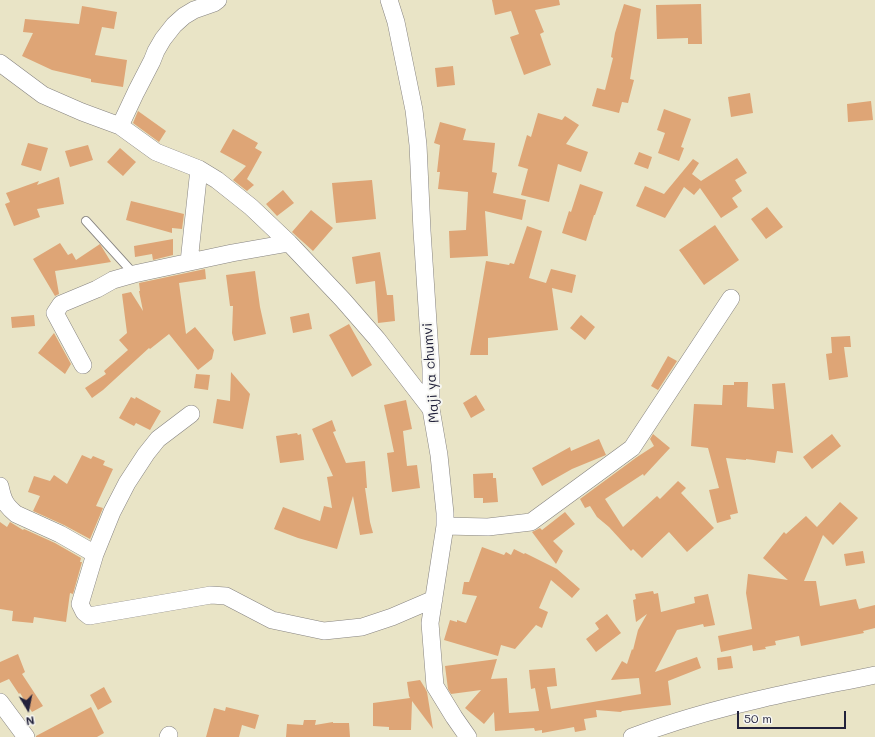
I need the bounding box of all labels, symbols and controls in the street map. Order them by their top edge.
street label: Maji ya chumvi [419,322,443,424]
north arrow [8,689,48,729]
scale bar [739,703,848,729]
text: 50 m [744,710,772,726]
text: N [25,713,36,729]

